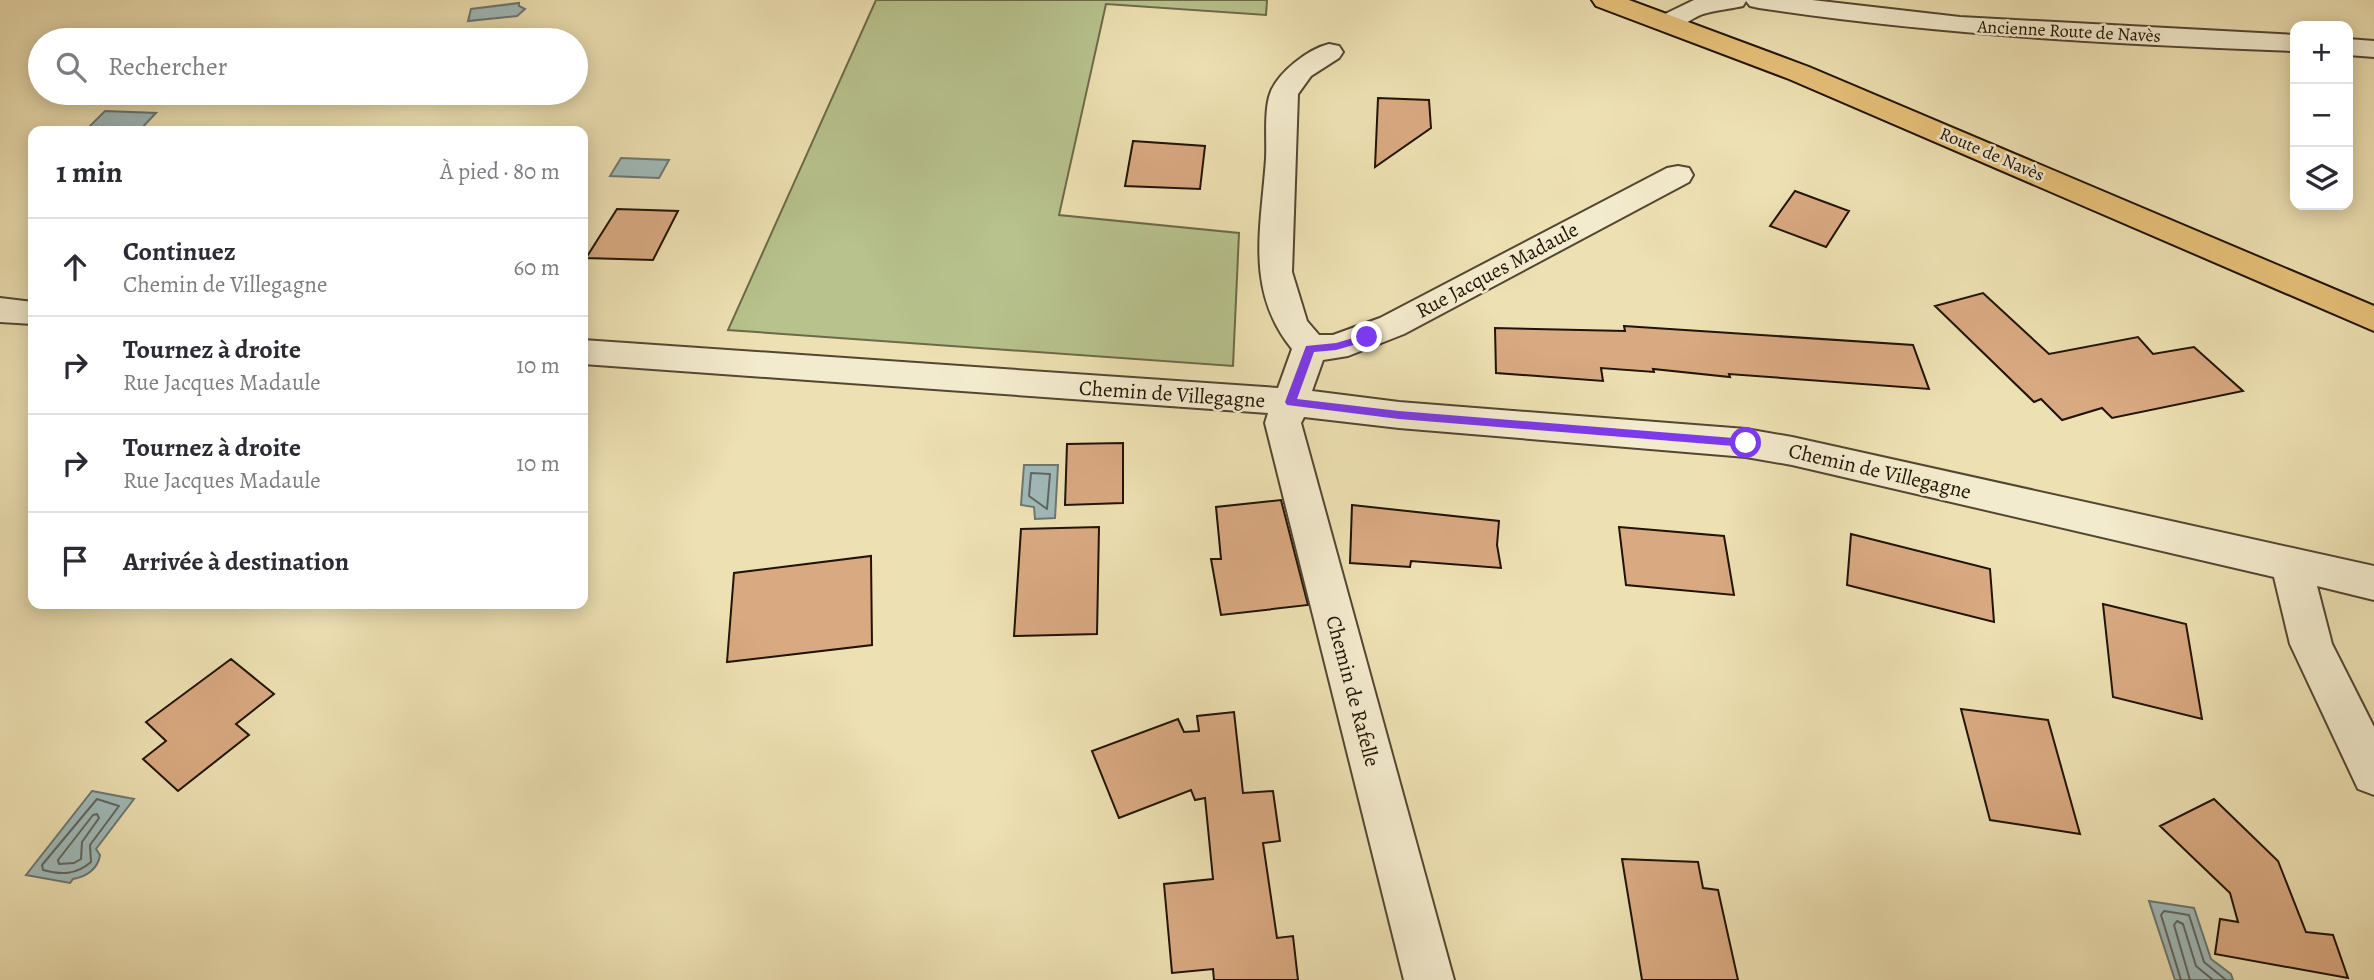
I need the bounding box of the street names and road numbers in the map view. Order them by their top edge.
street label: Ancienne Route de Navès [1976,14,2161,48]
street label: Route de Navès [1936,121,2048,187]
street label: Rue Jacques Madaule [1411,215,1583,325]
street label: Chemin de Villegagne [1078,374,1266,414]
street label: Chemin de Villegagne [1786,436,1974,506]
street label: Chemin de Rafelle [1319,612,1387,770]

